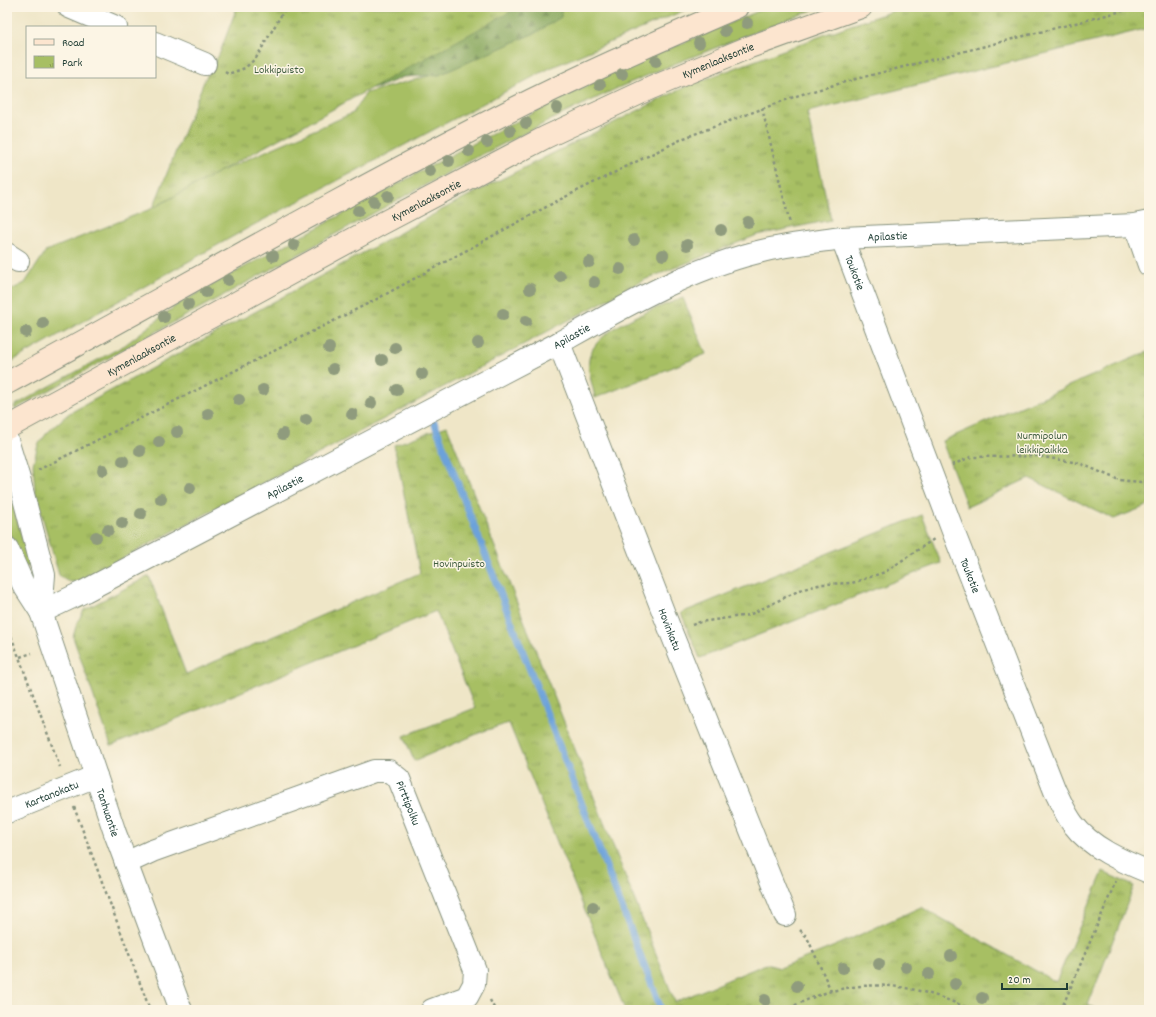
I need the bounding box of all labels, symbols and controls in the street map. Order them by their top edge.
legend [26,26,156,78]
text: Road [62,35,84,52]
street label: Kymenlaaksontie [680,39,757,84]
text: Park [62,55,83,72]
park label: Lokkipuisto [254,62,304,79]
street label: Kymenlaaksontie [389,176,465,227]
street label: Apilastie [867,228,908,247]
street label: Toukotie [839,253,868,293]
street label: Apilastie [551,320,594,354]
street label: Kymenlaaksontie [104,330,180,382]
park label: Nurmipolun leikkipaikka [1016,428,1068,459]
street label: Apilastie [264,471,307,505]
park label: Hovinpuisto [433,556,485,573]
street label: Toukotie [954,556,984,596]
street label: Hovinkatu [653,606,685,654]
street label: Kartanokatu [23,777,82,814]
street label: Pirttipolku [390,778,424,828]
street label: Tanhuantie [91,787,123,839]
scale bar [1002,965,1067,991]
text: 20 m [1008,972,1031,989]

